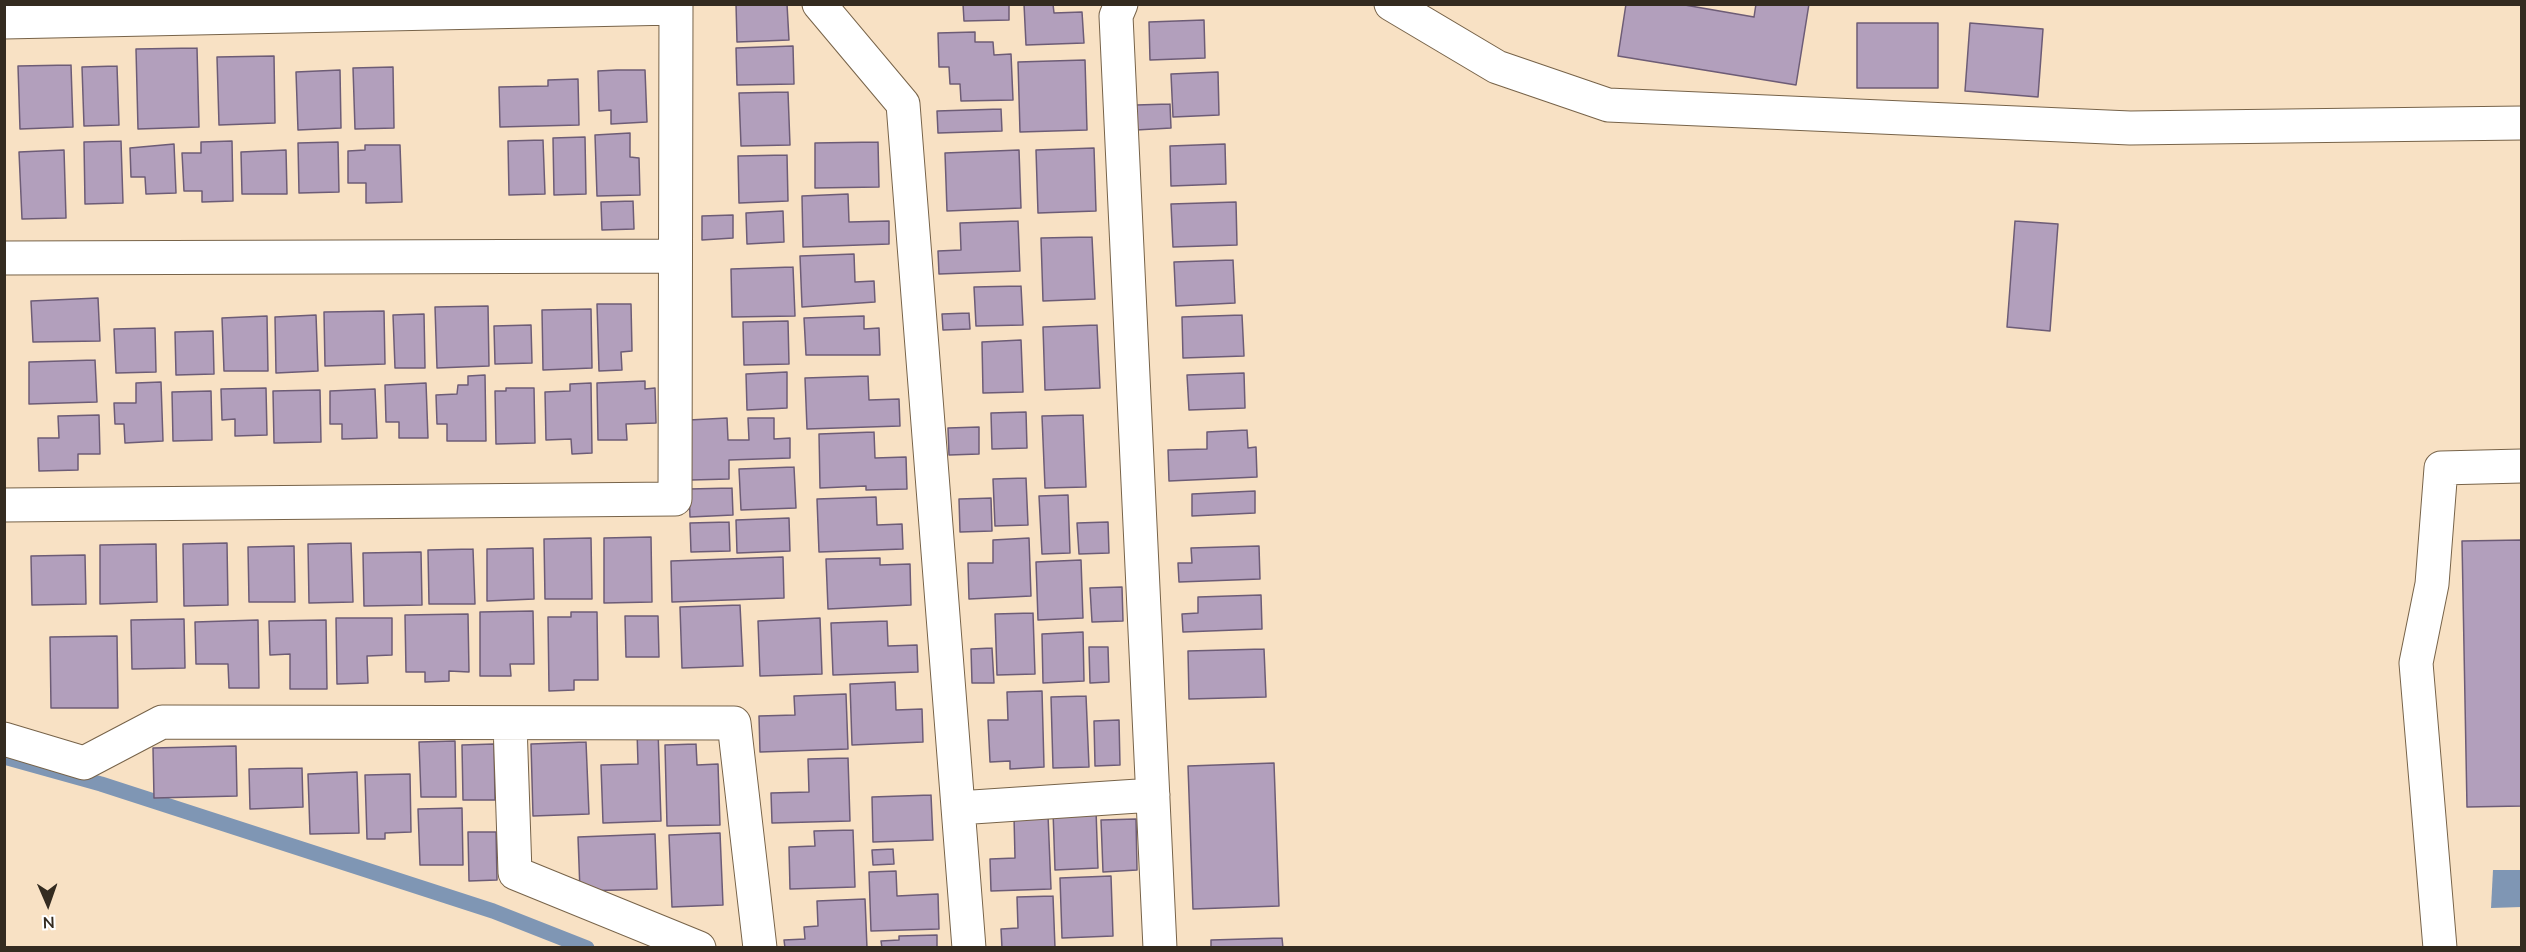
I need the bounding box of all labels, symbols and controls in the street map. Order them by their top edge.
north arrow [18,874,78,934]
text: N [42,911,55,933]

